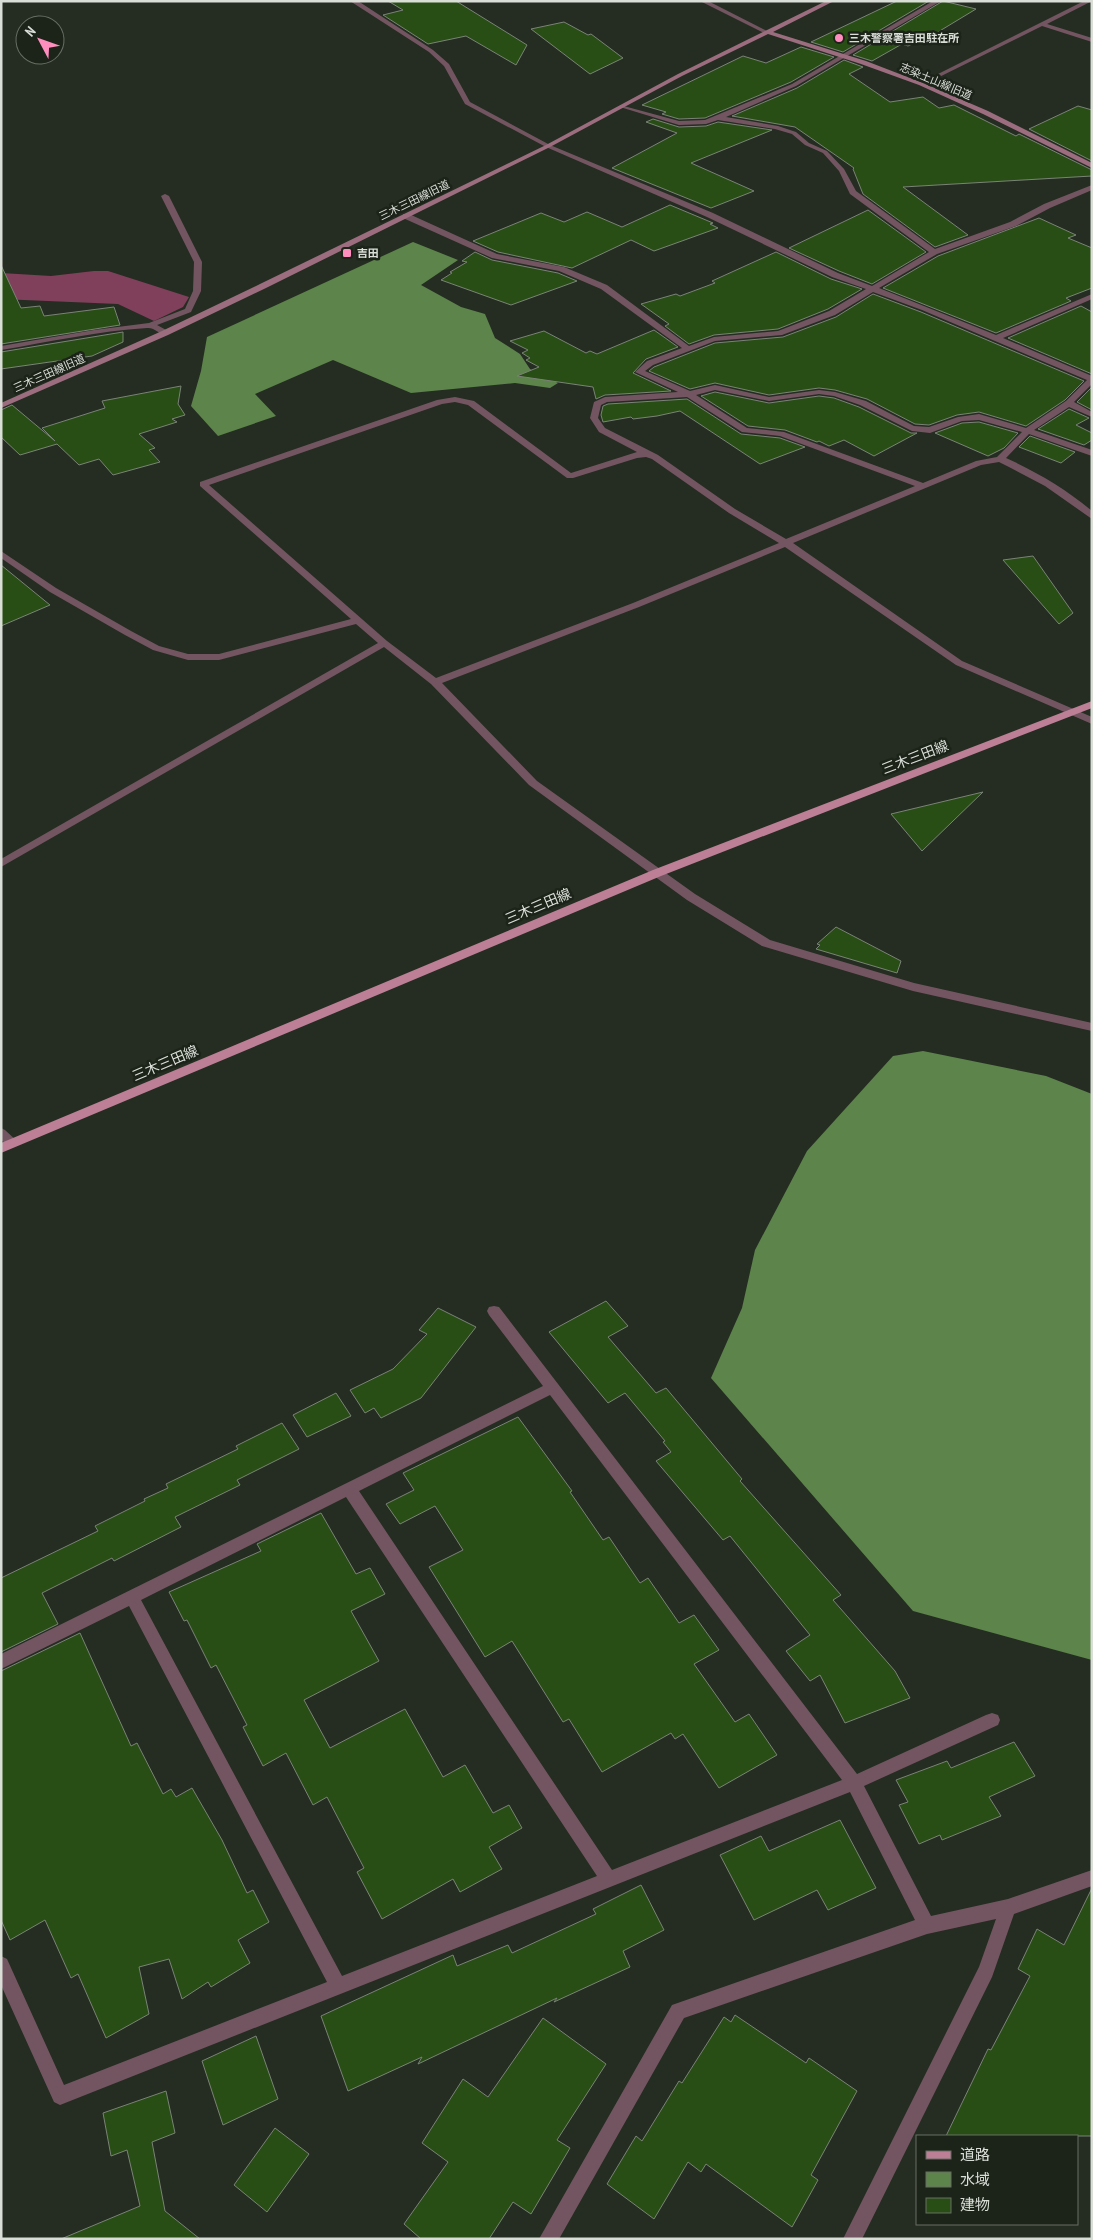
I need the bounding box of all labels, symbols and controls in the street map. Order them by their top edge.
north arrow [15,15,65,65]
text: N [21,23,39,40]
place label: 三木警察署吉田駐在所 [849,31,959,45]
marker: 三木警察署吉田駐在所 [833,32,845,44]
street label: 志染土山線旧道 [898,60,974,102]
street label: 三木三田線旧道 [376,177,452,223]
place label: 吉田 [357,246,379,260]
marker: 吉田 [341,247,353,259]
street label: 三木三田線旧道 [11,351,87,395]
street label: 三木三田線 [879,736,951,778]
street label: 三木三田線 [502,884,574,928]
street label: 三木三田線 [129,1041,201,1085]
legend [916,2135,1078,2225]
text: 道路 [960,2145,990,2164]
text: 水域 [960,2170,990,2189]
text: 建物 [960,2195,990,2214]

